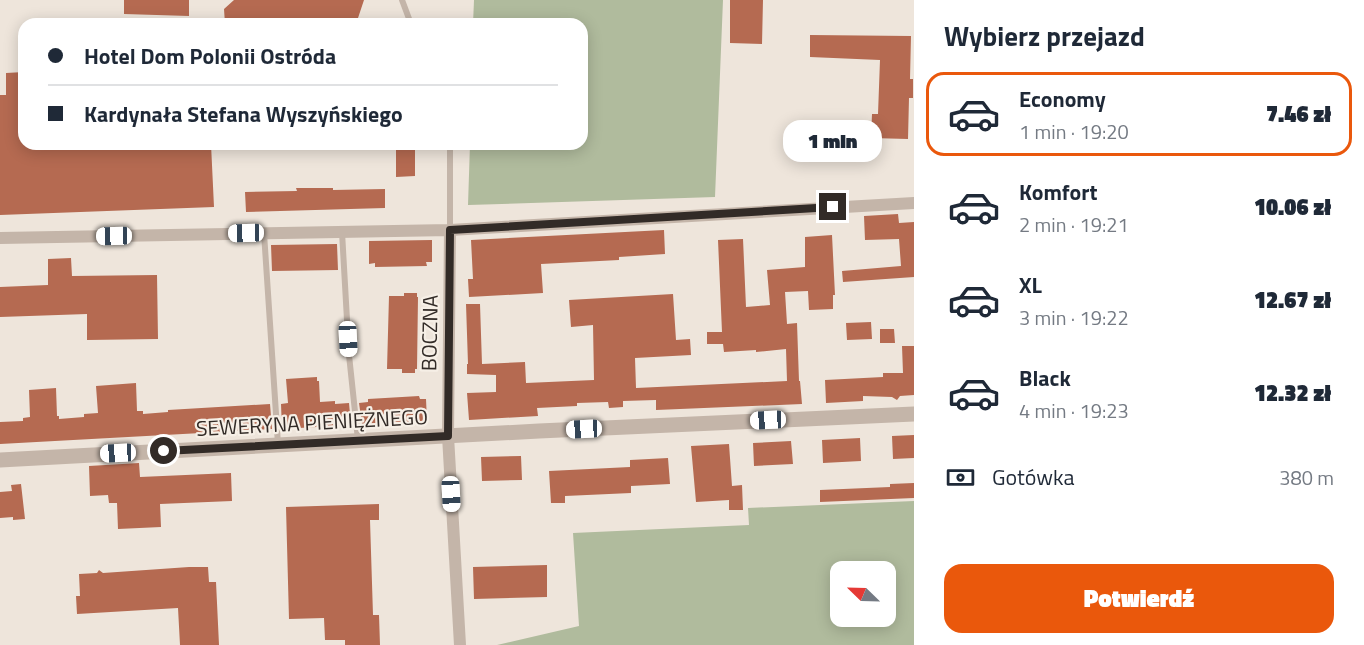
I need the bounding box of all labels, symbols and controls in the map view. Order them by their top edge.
text: Wybierz przejazd [944,15,1145,56]
text: Hotel Dom Polonii Ostróda [84,39,336,73]
text: Economy [1019,82,1106,116]
icon: car [947,87,1001,141]
text: Kardynała Stefana Wyszyńskiego [84,97,403,131]
text: 7.46 zł [1266,97,1331,131]
text: 1 min · 19:20 [1019,116,1129,147]
callout: 1 min [784,120,882,162]
text: 1 min [808,125,857,156]
text: Komfort [1019,175,1098,209]
icon: car [947,180,1001,234]
text: 10.06 zł [1254,190,1331,224]
route end [819,193,846,220]
text: 2 min · 19:21 [1019,209,1129,240]
car [228,224,264,242]
car [96,227,132,245]
text: XL [1019,268,1042,302]
icon: car [947,273,1001,327]
text: 12.67 zł [1254,283,1331,317]
street label: BOCZNA [412,294,446,371]
text: 3 min · 19:22 [1019,302,1129,333]
car [338,321,358,357]
text: Black [1019,361,1071,395]
icon: car [947,366,1001,420]
text: 12.32 zł [1254,376,1331,410]
text: 4 min · 19:23 [1019,395,1129,426]
street label: SEWERYNA PIENIĘŻNEGO [195,400,429,444]
car [750,410,786,430]
car [566,419,602,439]
route start [150,437,177,464]
car [100,443,136,463]
text: Gotówka [992,460,1075,494]
icon: cash [944,461,977,494]
text: 380 m [1279,462,1334,493]
car [441,476,461,512]
north arrow [830,561,896,627]
map controls [830,561,896,627]
button: Potwierdź [944,564,1334,633]

